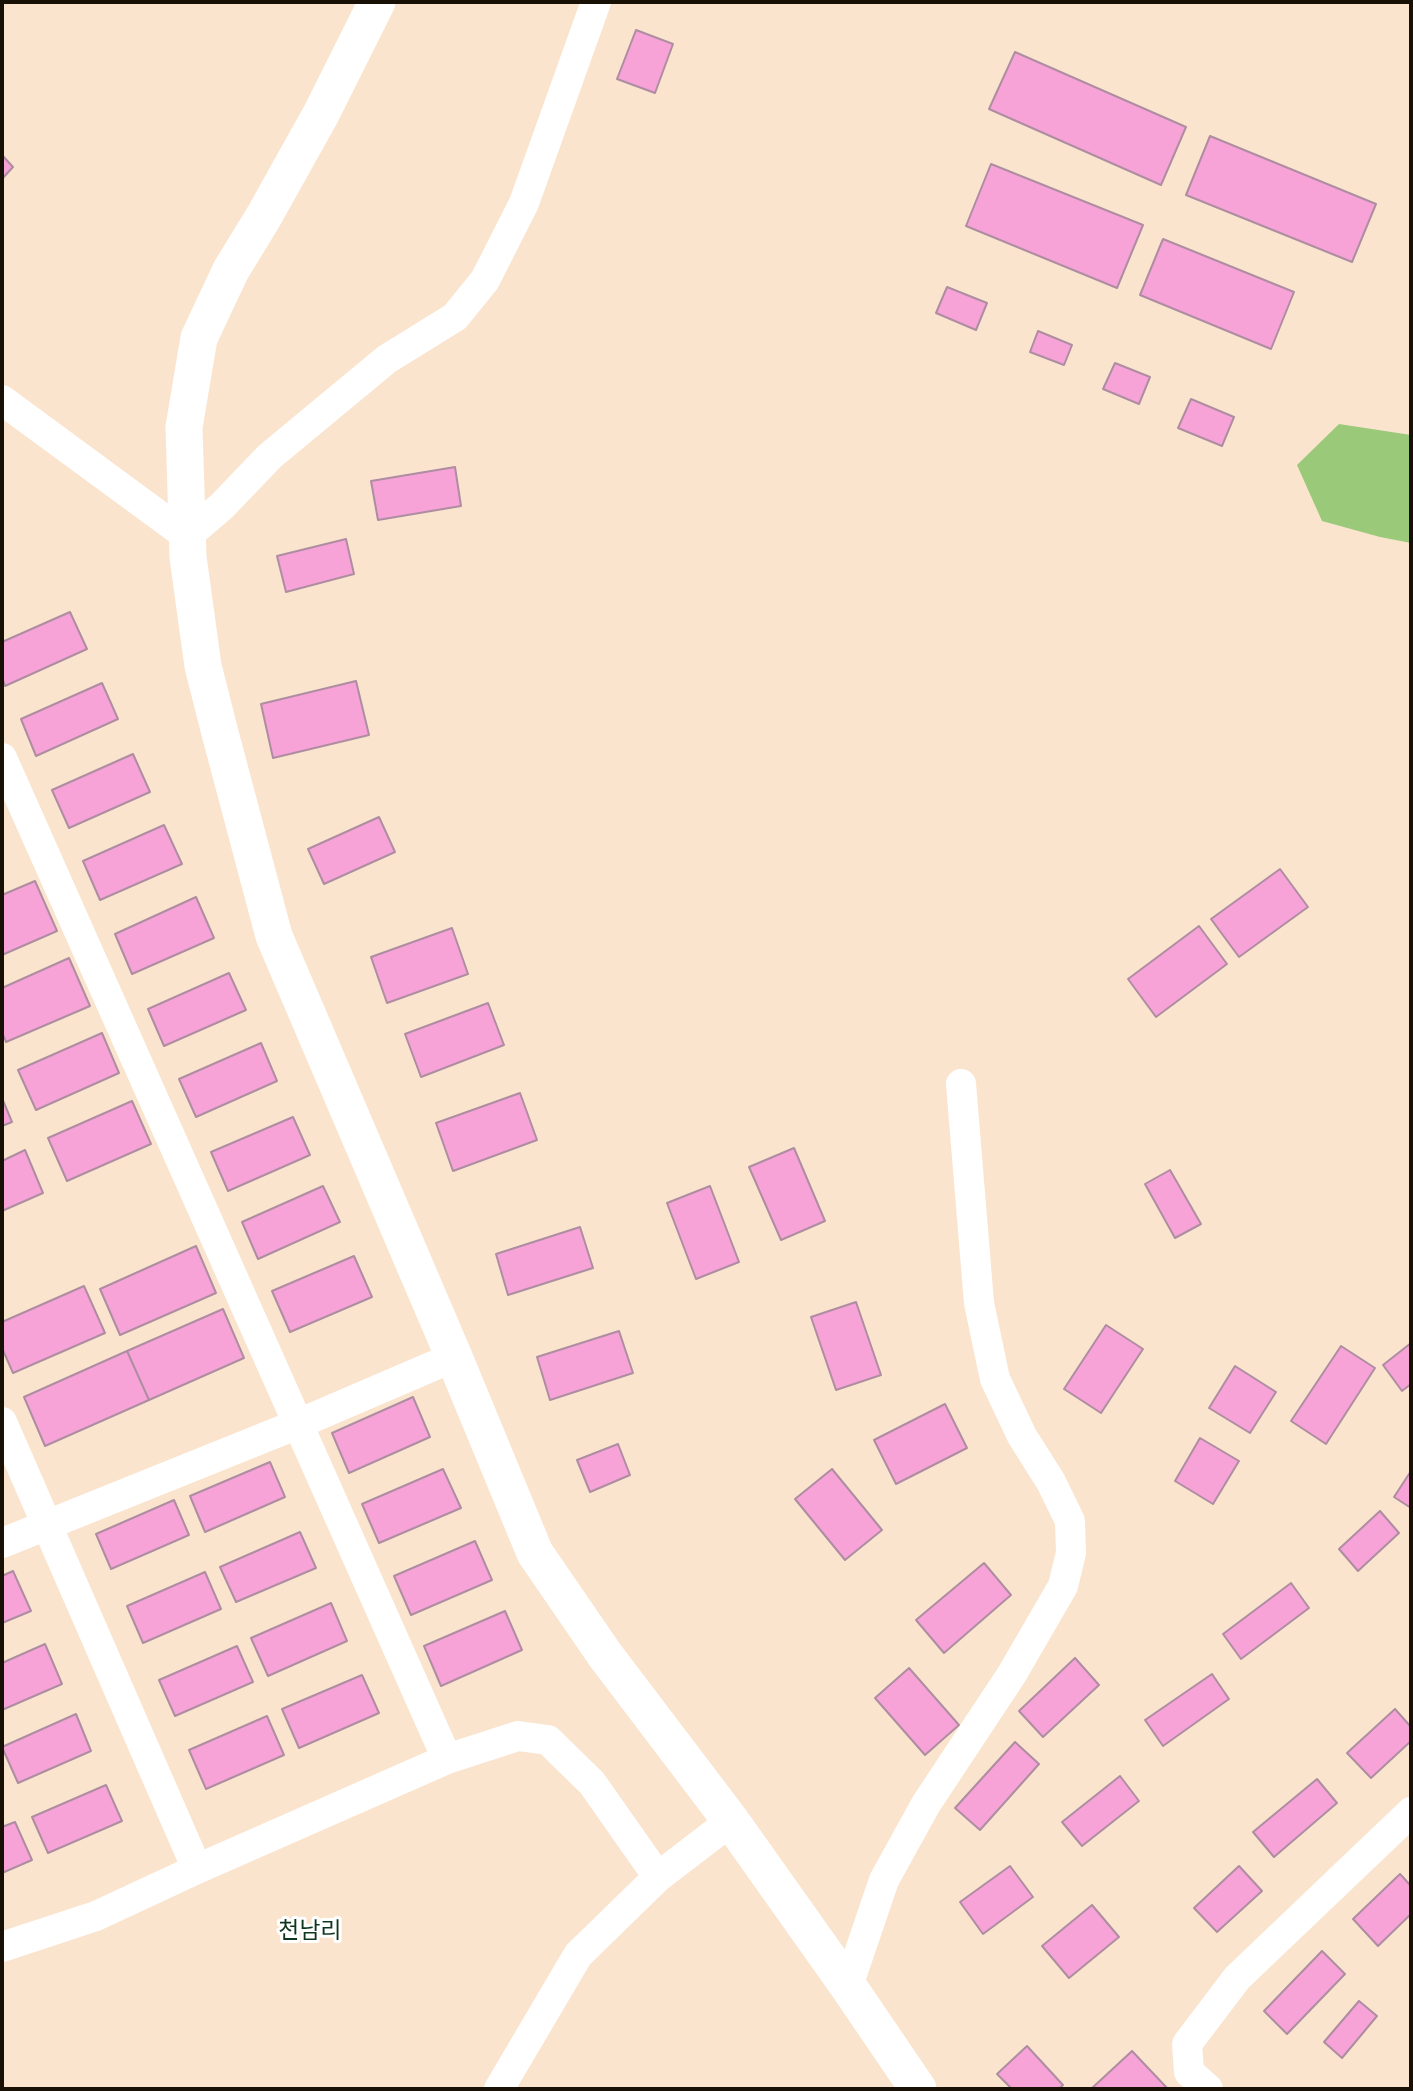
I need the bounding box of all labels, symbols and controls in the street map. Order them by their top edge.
district label: 천남리 [278,1917,342,1945]

